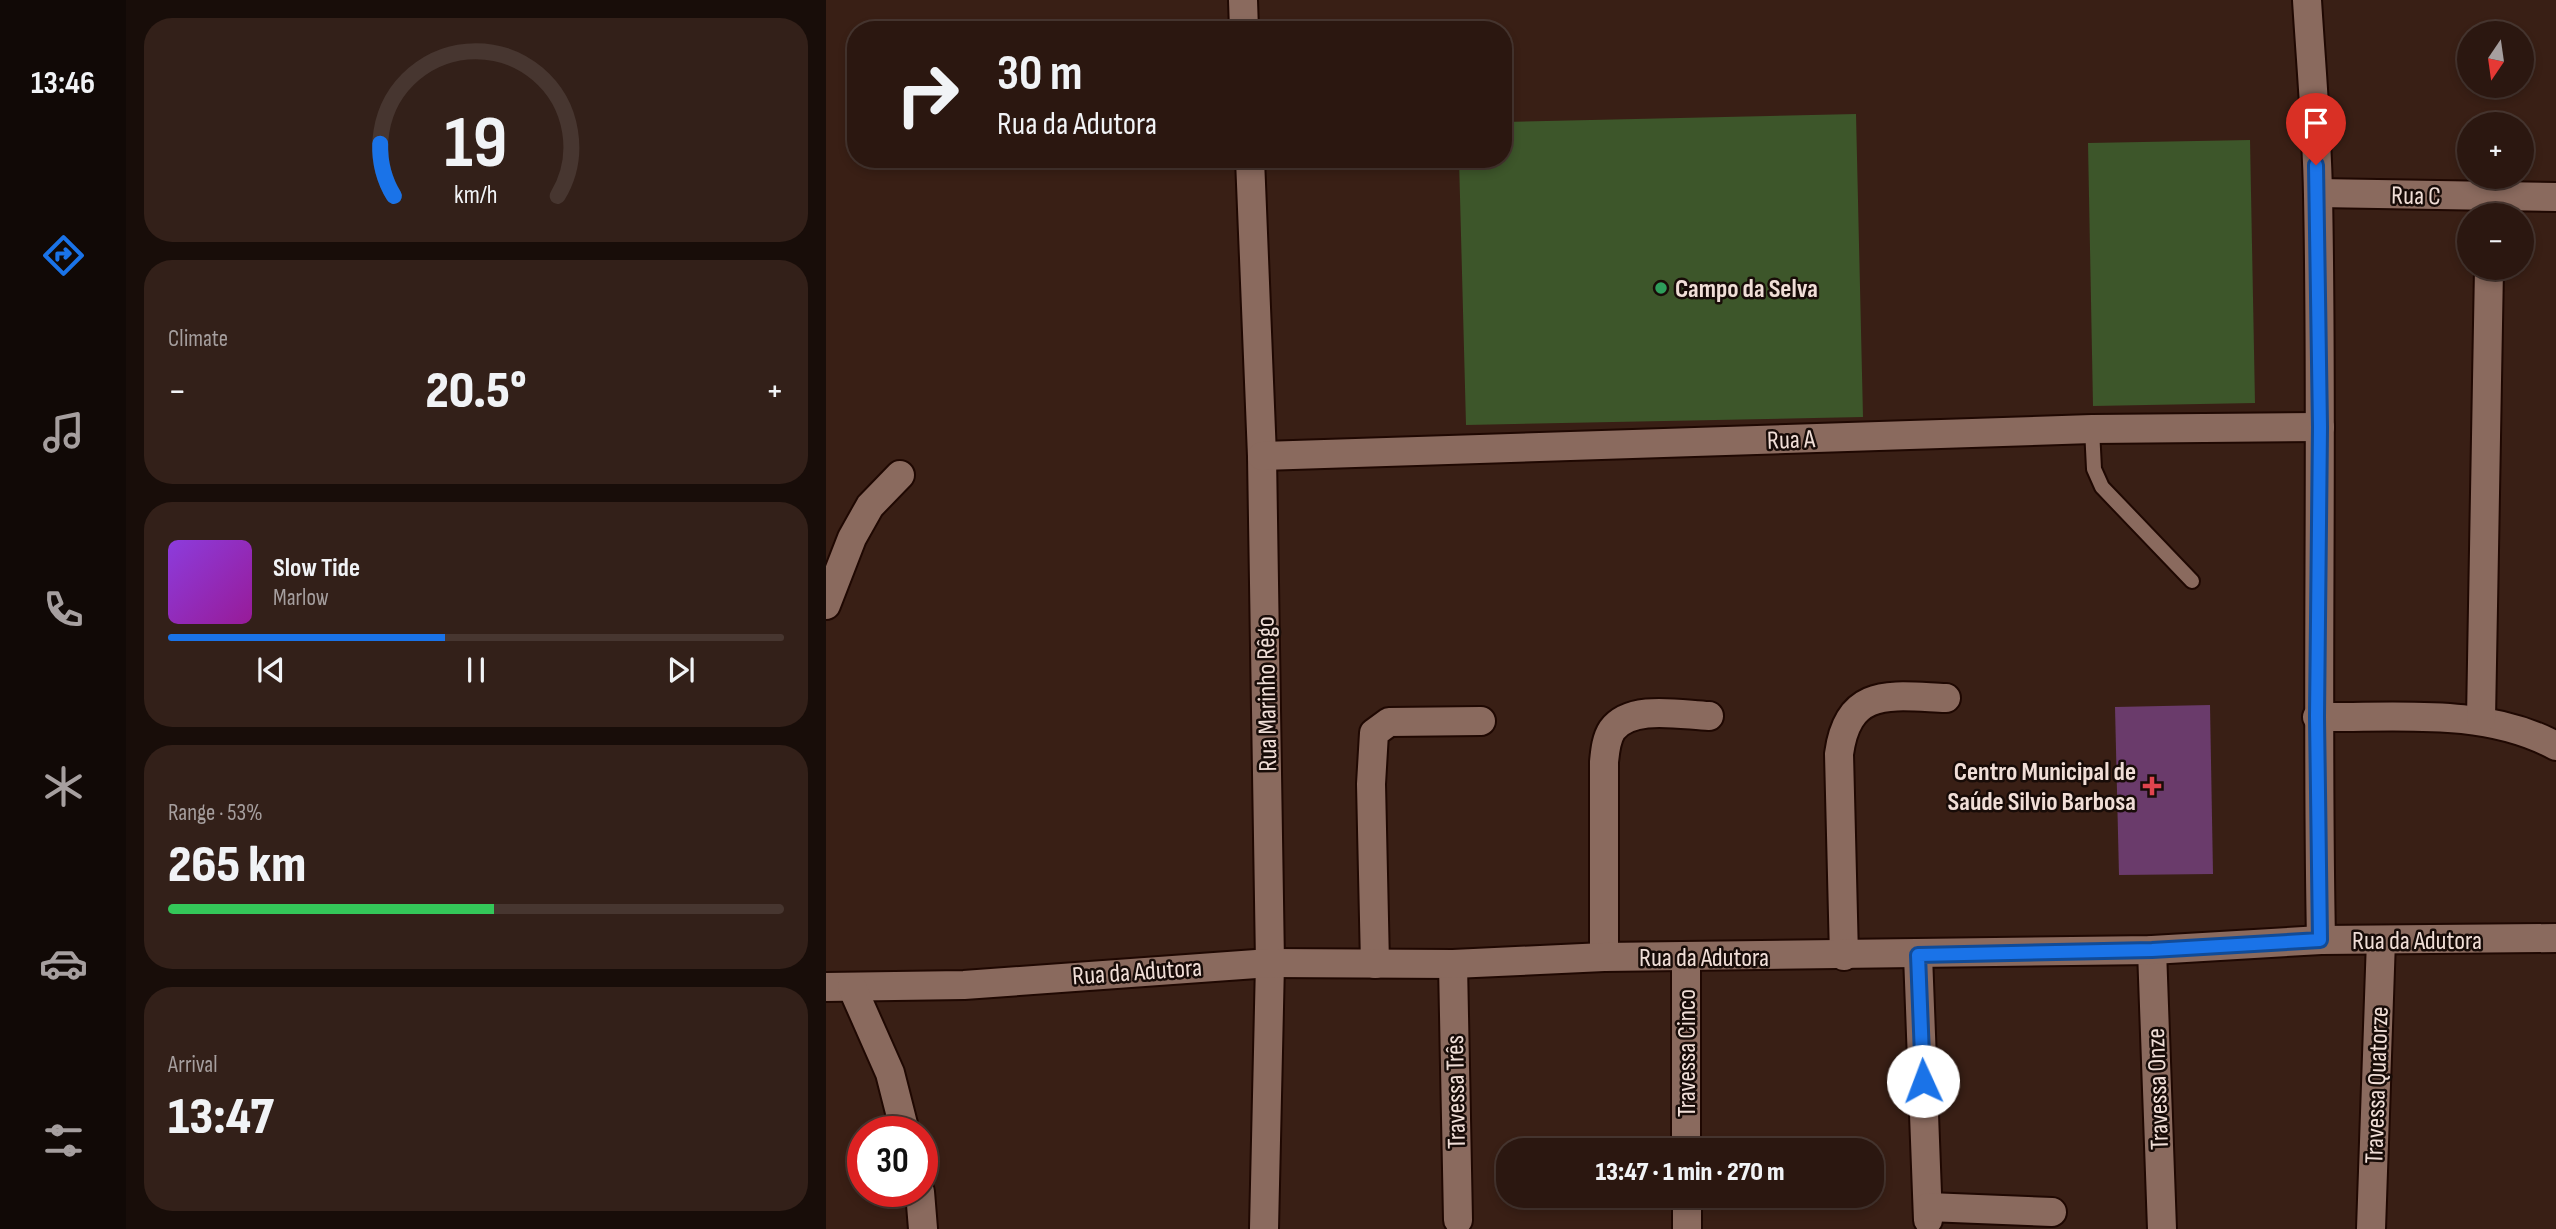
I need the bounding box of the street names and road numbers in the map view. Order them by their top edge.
street label: Rua C [2391,181,2441,212]
street label: Rua A [1766,424,1817,457]
street label: Rua Marinho Rêgo [1251,616,1284,772]
street label: Rua da Adutora [2352,926,2482,957]
street label: Rua da Adutora [1639,943,1769,974]
street label: Rua da Adutora [1071,952,1203,992]
street label: Travessa Cinco [1672,989,1703,1117]
street label: Travessa Quatorze [2359,1006,2396,1164]
street label: Travessa Onze [2141,1028,2176,1150]
street label: Travessa Três [1440,1035,1473,1149]

